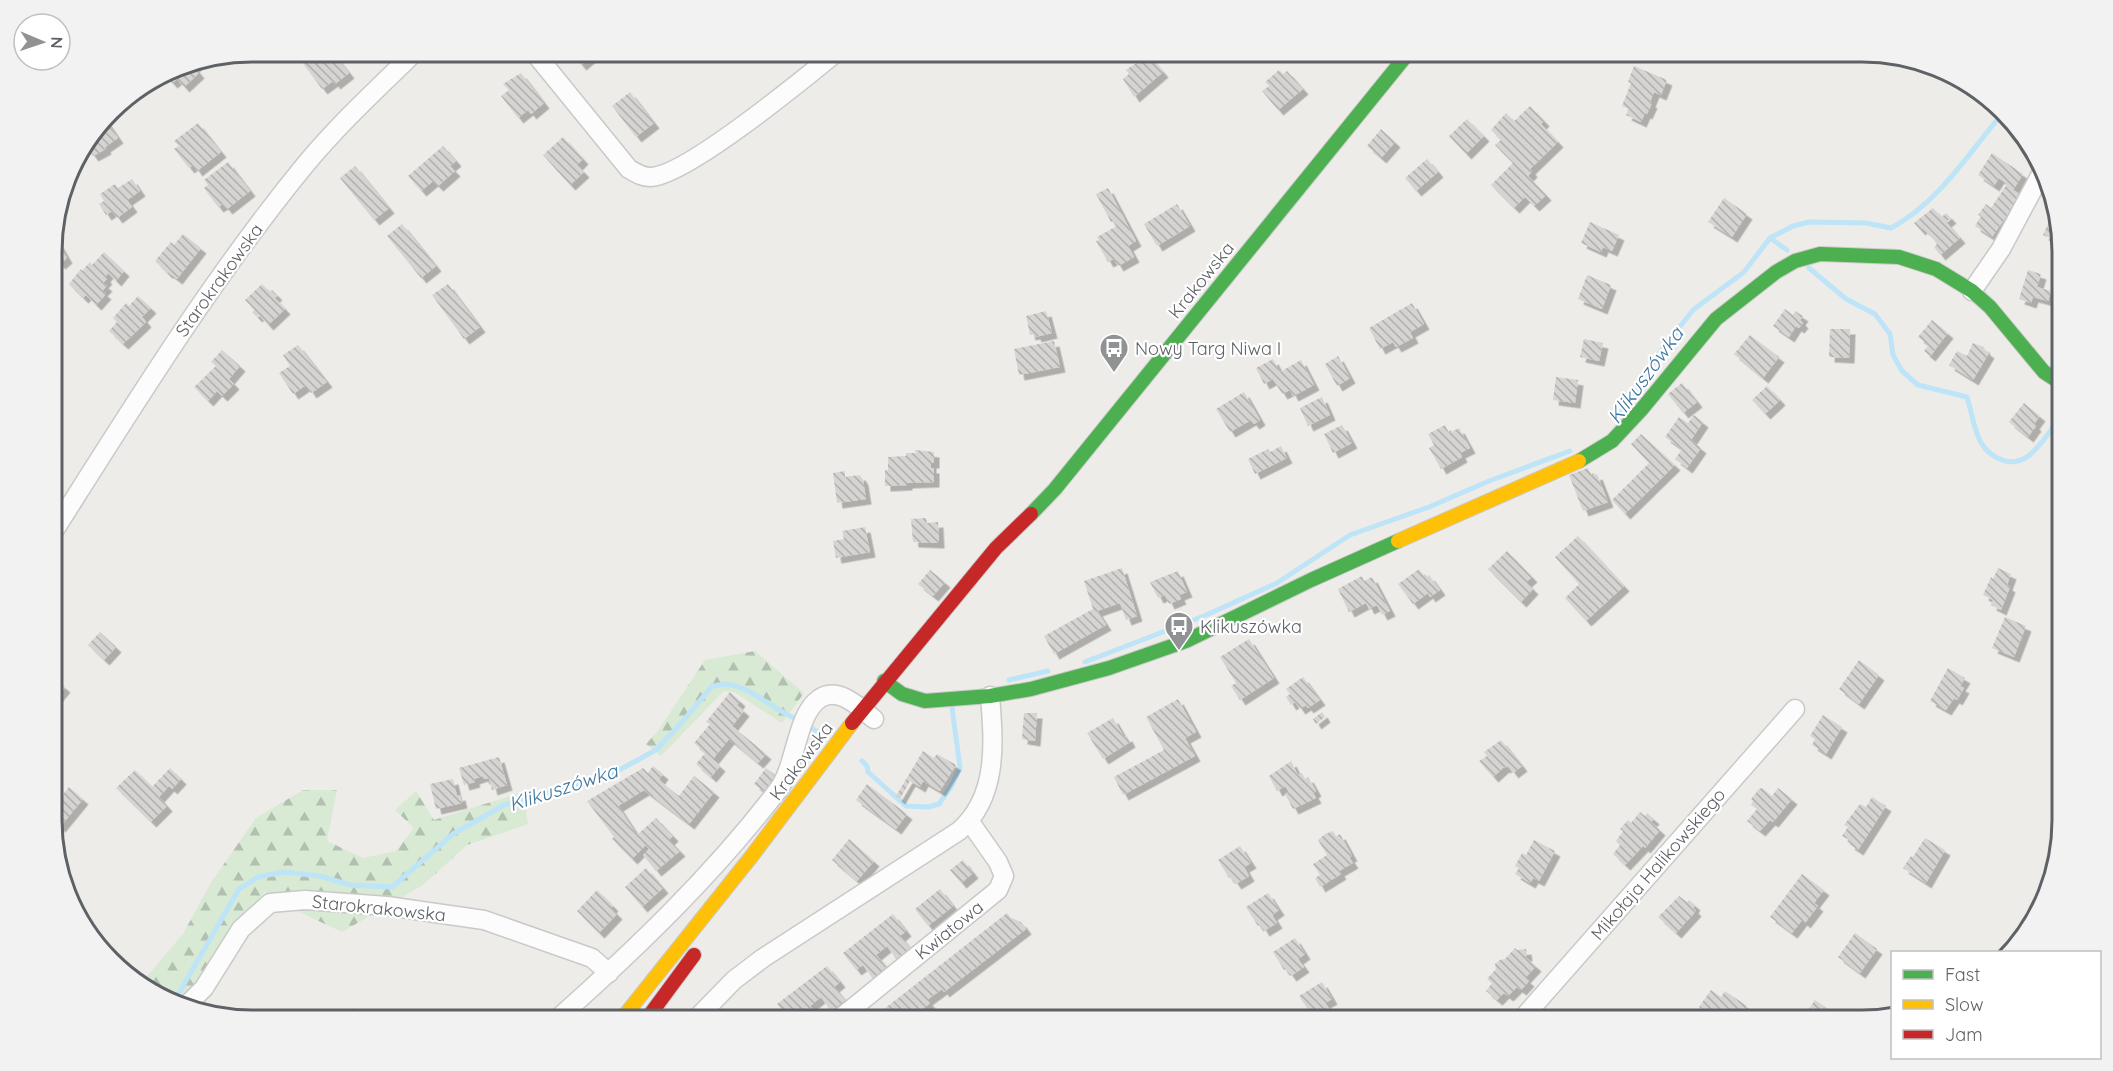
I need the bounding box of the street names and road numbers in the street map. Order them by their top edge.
street label: Starokrakowska [170,219,268,341]
street label: Krakowska [1163,237,1239,323]
street label: Krakowska [764,717,838,805]
street label: Mikołaja Halikowskiego [1586,783,1730,945]
street label: Starokrakowska [311,890,447,926]
street label: Kwiatowa [910,895,988,965]

